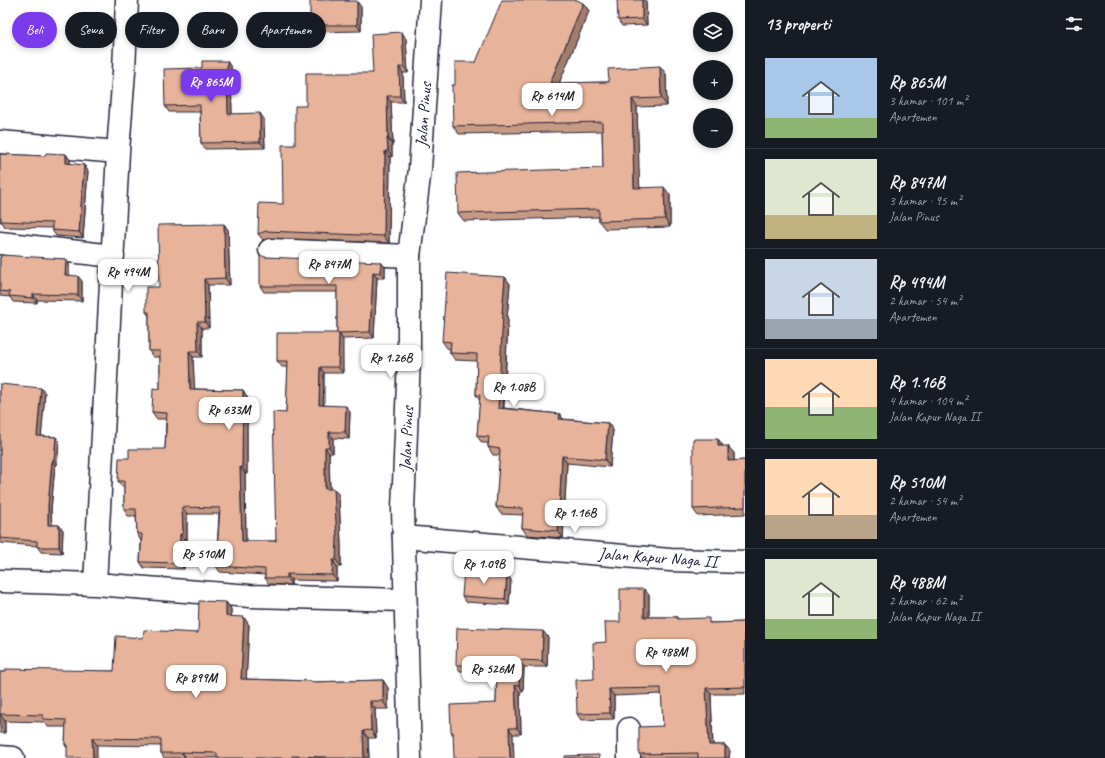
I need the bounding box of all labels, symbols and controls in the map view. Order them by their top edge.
chip: Beli [12,12,57,48]
chip: Sewa [65,12,117,48]
chip: Filter [125,12,179,48]
chip: Baru [187,12,238,48]
chip: Apartemen [246,12,326,48]
map controls [693,12,733,148]
button: layers [693,12,733,52]
icon: filters [1063,13,1085,35]
text: 13 properti [765,14,830,35]
button: + [693,60,733,100]
pin: Rp 865M [174,69,248,103]
text: Rp 865M [889,72,945,93]
text: Rp 865M [190,74,232,90]
icon: home [797,74,845,122]
street label: Jalan Pinus [411,80,436,149]
pin: Rp 614M [515,83,589,117]
text: Rp 614M [531,88,573,104]
text: 3 kamar · 101 m² [889,93,967,109]
button: − [693,108,733,148]
text: Apartemen [889,109,937,125]
text: Rp 847M [889,172,944,193]
icon: home [797,175,845,223]
text: 3 kamar · 95 m² [889,193,961,209]
text: Jalan Pinus [889,209,939,225]
pin: Rp 847M [292,251,366,285]
text: Rp 847M [308,256,350,272]
pin: Rp 494M [91,259,165,293]
text: Rp 494M [107,264,149,280]
text: Rp 494M [889,272,944,293]
icon: home [797,275,845,323]
text: 2 kamar · 54 m² [889,293,961,309]
text: Apartemen [889,309,937,325]
pin: Rp 1.26B [350,345,432,379]
text: Rp 1.26B [370,350,412,366]
text: Rp 1.16B [889,372,945,393]
pin: Rp 1.08B [473,374,555,408]
icon: home [797,375,845,423]
text: Rp 1.08B [493,379,535,395]
text: 4 kamar · 104 m² [889,393,967,409]
pin: Rp 633M [192,397,266,431]
text: Rp 633M [208,402,250,418]
street label: Jalan Pinus [395,404,418,473]
text: Jalan Kapur Naga II [889,409,980,425]
text: Rp 510M [889,472,944,493]
icon: home [797,475,845,523]
text: 2 kamar · 54 m² [889,493,961,509]
pin: Rp 1.16B [534,500,616,534]
text: Rp 1.16B [554,505,596,521]
text: Apartemen [889,509,937,525]
pin: Rp 510M [166,541,240,575]
street label: Jalan Kapur Naga II [597,543,722,572]
text: Rp 510M [182,546,224,562]
pin: Rp 1.09B [443,551,525,585]
text: Rp 1.09B [463,556,505,572]
text: Rp 488M [889,572,944,593]
icon: home [797,575,845,623]
text: 2 kamar · 62 m² [889,593,961,609]
text: Jalan Kapur Naga II [889,609,980,625]
pin: Rp 488M [629,639,703,673]
text: Rp 488M [645,644,687,660]
pin: Rp 526M [455,656,529,690]
text: Rp 526M [471,661,513,677]
pin: Rp 899M [159,665,233,699]
text: Rp 899M [175,670,217,686]

